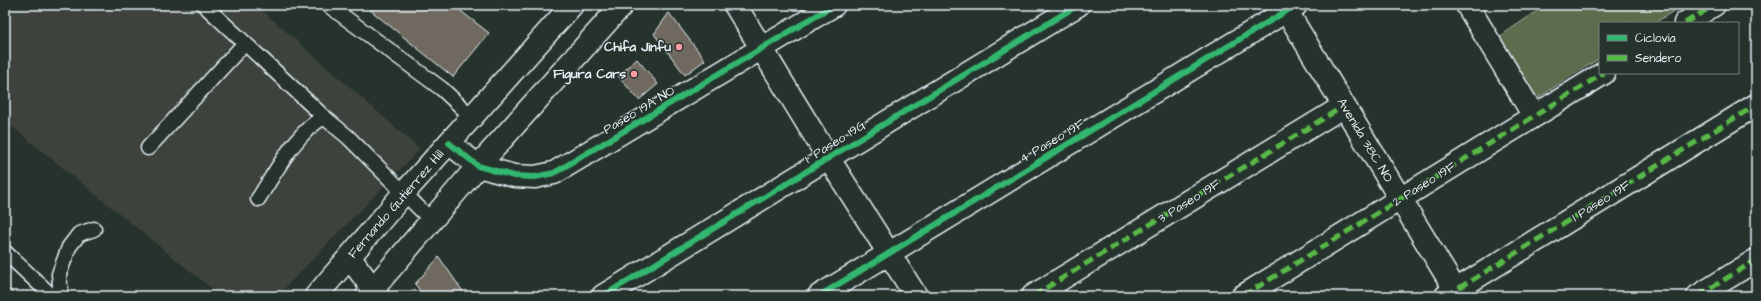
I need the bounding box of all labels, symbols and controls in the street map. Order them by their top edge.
legend [1599,22,1739,74]
text: Ciclovía [1635,30,1676,47]
place label: Chifa Jinfu [604,38,671,56]
marker: Chifa Jinfu [674,42,684,52]
text: Sendero [1635,50,1681,67]
place label: Figura Cars [553,65,626,85]
marker: Figura Cars [629,69,639,79]
street label: Paseo 19A NO [600,81,678,138]
street label: Avenida 38C NO [1333,94,1397,186]
street label: 4 Paseo 19F [1016,114,1088,168]
street label: 1° Paseo 19G [801,116,869,168]
street label: Fernando Gutierrez Hill [344,146,448,262]
street label: 2 Paseo 19F [1389,157,1459,211]
street label: 3 Paseo 19F [1154,175,1224,227]
street label: 1 Paseo 19F [1568,176,1634,226]

